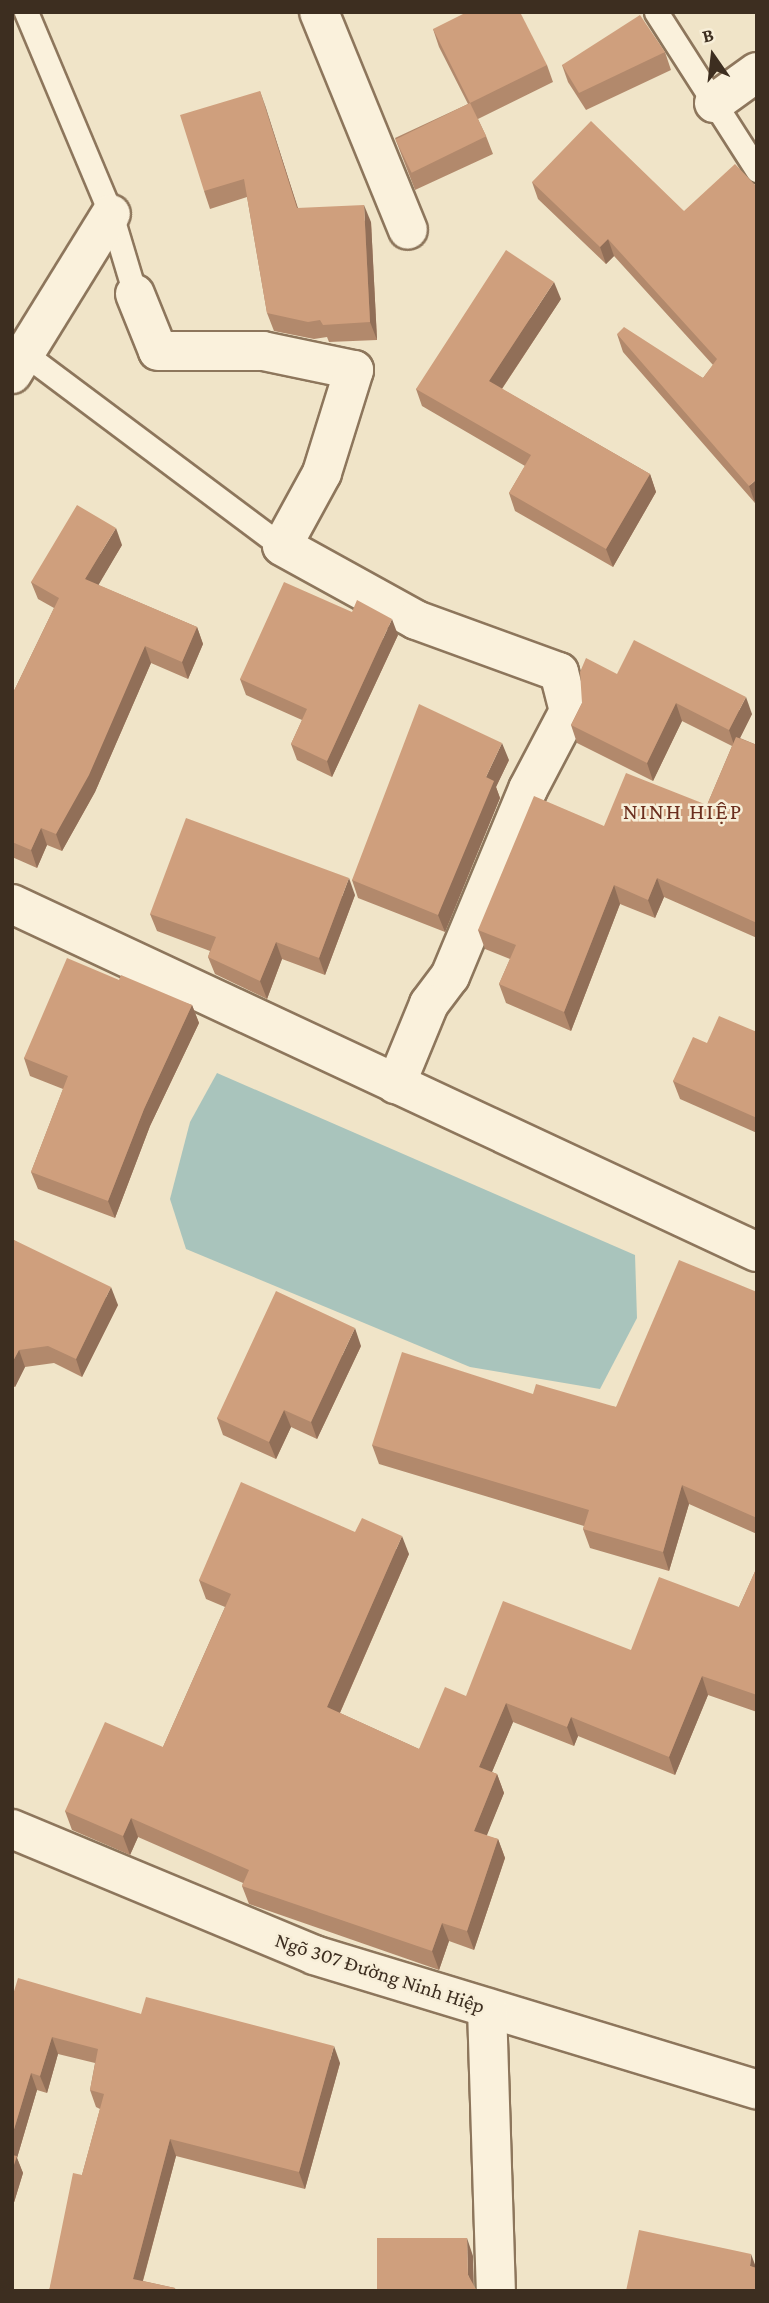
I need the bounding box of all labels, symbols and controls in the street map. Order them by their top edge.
north arrow [678,21,748,91]
text: B [700,24,716,47]
district label: NINH HIỆP [624,797,742,825]
street label: Ngõ 307 Đường Ninh Hiệp [272,1927,488,2019]

